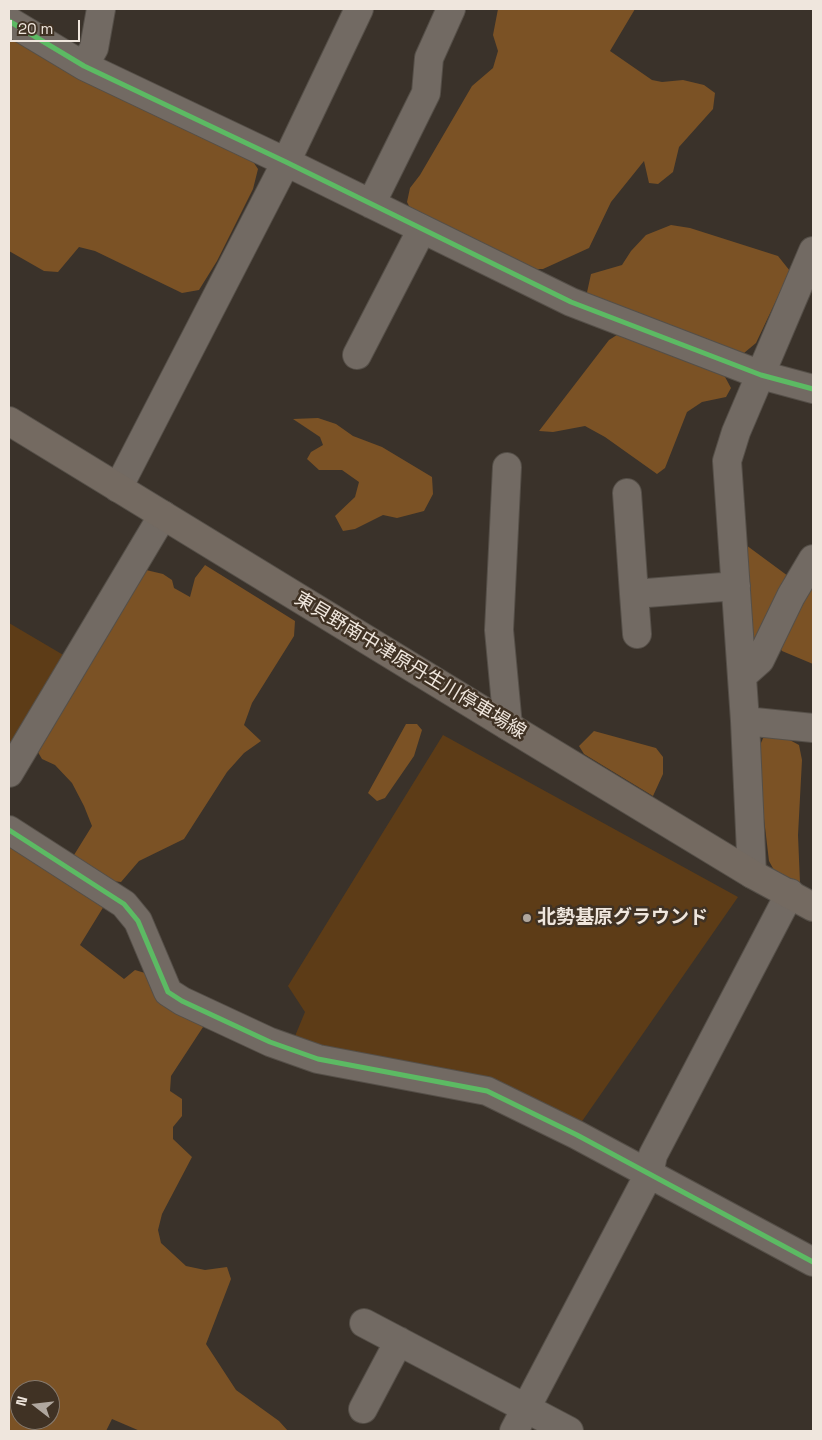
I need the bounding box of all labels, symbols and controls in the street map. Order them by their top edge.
scale bar [12,10,82,42]
text: 20 m [18,19,53,38]
street label: 東貝野南中津原丹生川停車場線 [290,588,530,744]
place label: 北勢基原グラウンド [537,907,708,929]
marker: 北勢基原グラウンド [521,912,533,924]
north arrow [10,1380,60,1430]
text: N [12,1394,31,1408]

